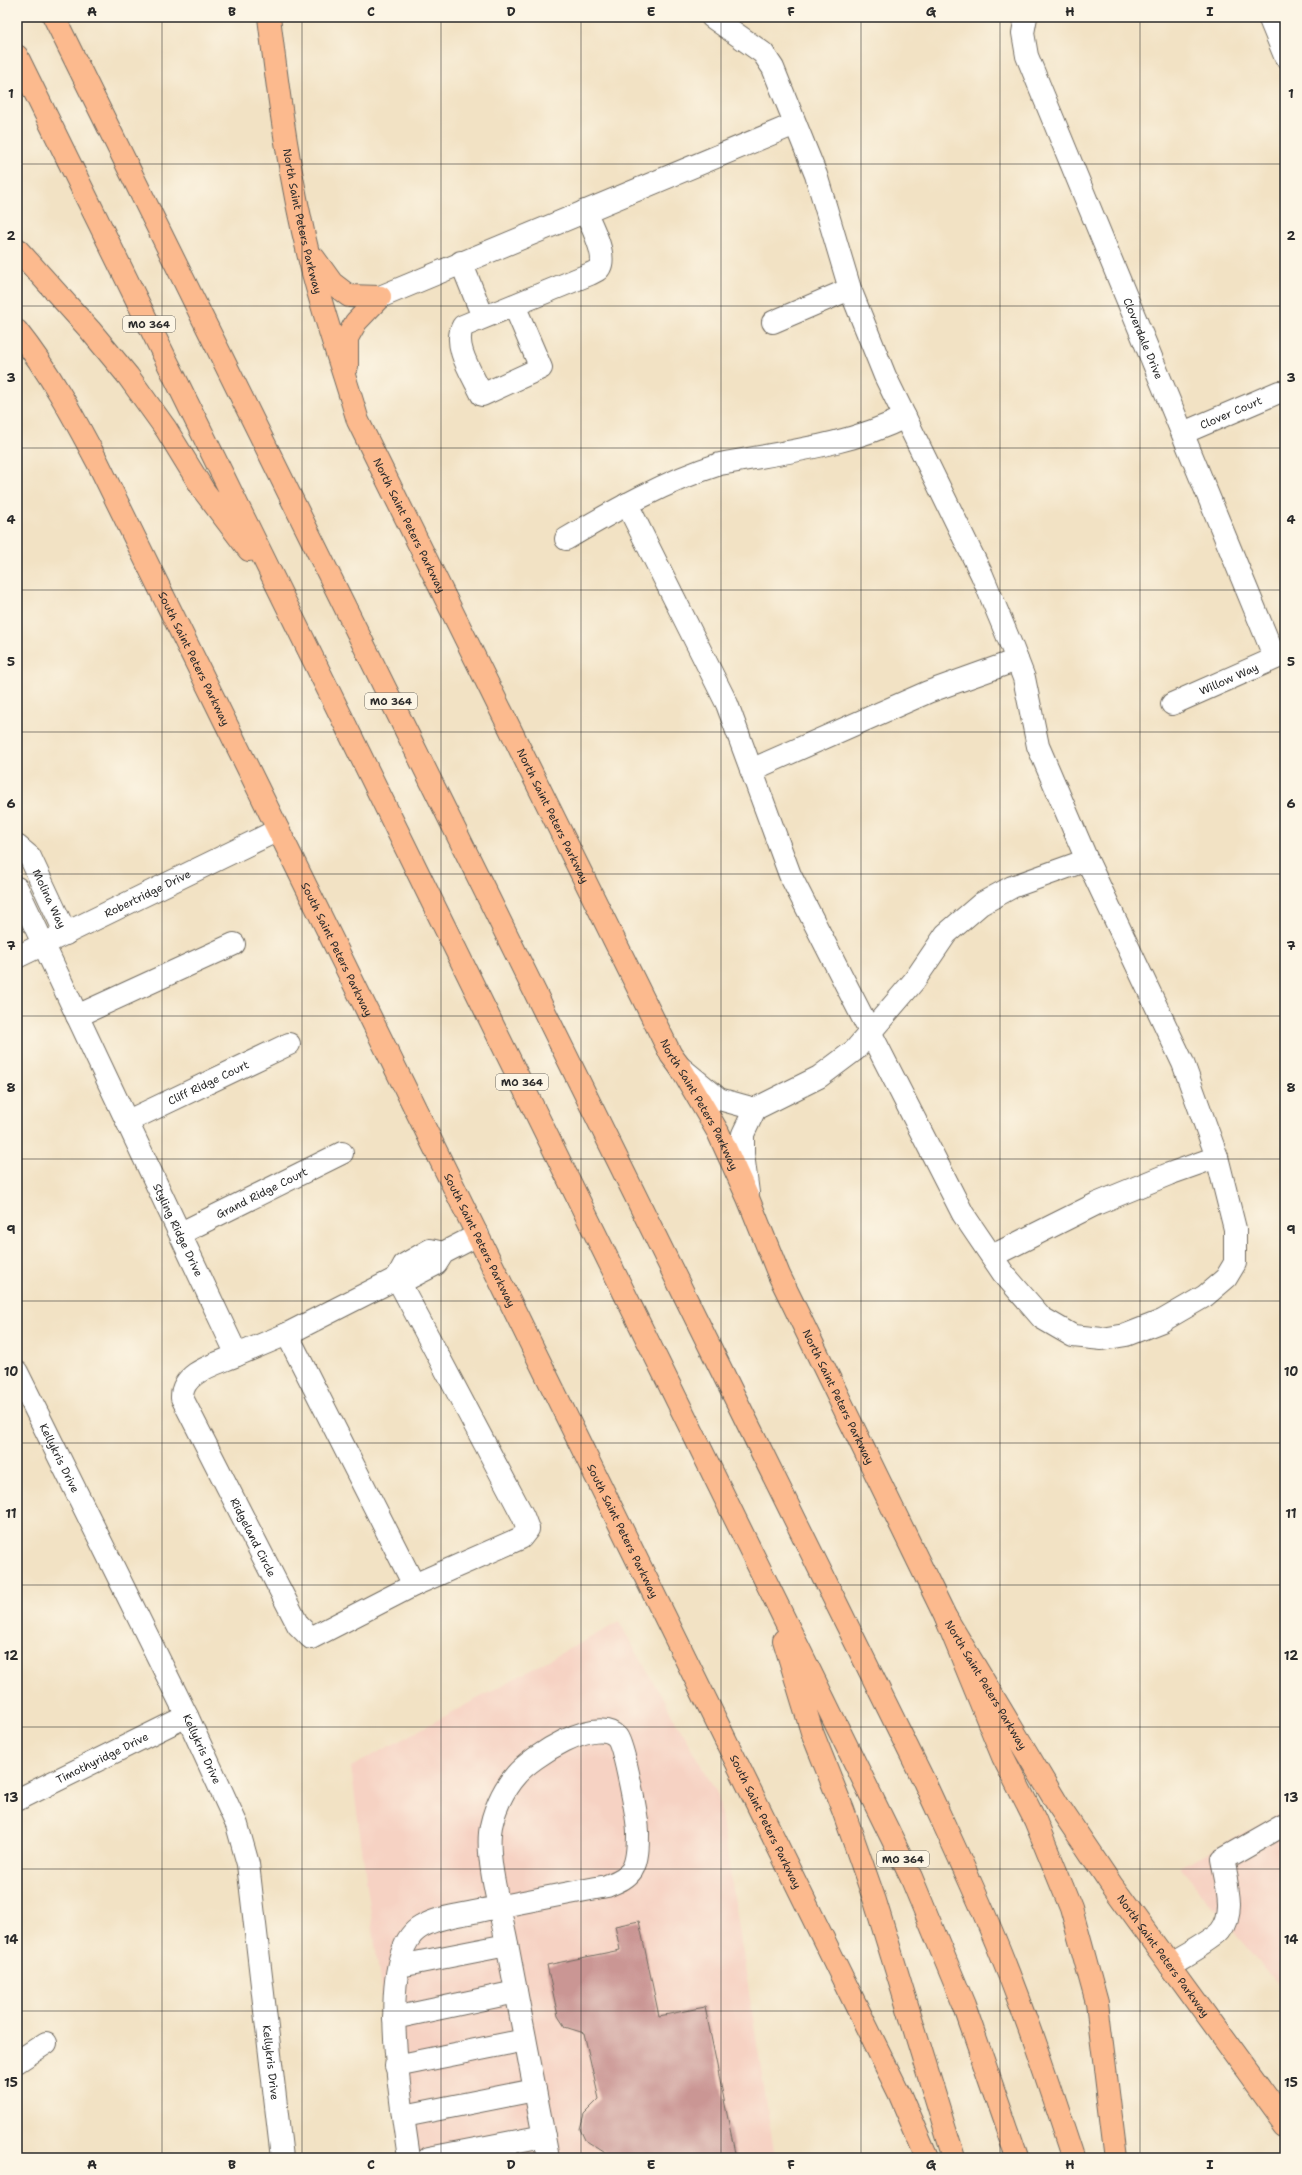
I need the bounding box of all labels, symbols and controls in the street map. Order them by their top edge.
text: A [87,3,97,20]
text: B [228,3,236,20]
text: C [367,3,375,20]
text: D [506,3,516,20]
text: E [647,3,656,20]
text: F [787,3,795,20]
text: G [926,3,937,20]
text: H [1065,3,1075,20]
text: I [1206,3,1214,20]
text: 1 [8,85,14,102]
text: 1 [1288,85,1294,102]
street label: North Saint Peters Parkway [280,147,326,296]
text: 2 [6,227,16,244]
text: 2 [1286,227,1296,244]
street label: Cloverdale Drive [1120,295,1167,381]
road number: MO 364 [123,316,175,332]
text: 3 [6,369,16,386]
text: 3 [1286,369,1296,386]
street label: Clover Court [1197,393,1264,432]
street label: North Saint Peters Parkway [370,455,449,595]
text: 4 [6,511,16,528]
text: 4 [1286,511,1296,528]
street label: South Saint Peters Parkway [155,589,233,728]
text: 5 [7,653,15,670]
text: 5 [1287,653,1295,670]
street label: Willow Way [1197,659,1261,699]
road number: MO 364 [365,693,417,709]
street label: North Saint Peters Parkway [513,746,593,886]
text: 6 [6,795,16,812]
text: 6 [1286,795,1296,812]
street label: Robertridge Drive [102,866,193,921]
street label: Molina Way [29,867,70,931]
street label: South Saint Peters Parkway [298,880,376,1019]
text: 7 [6,937,16,954]
text: 7 [1286,937,1296,954]
street label: North Saint Peters Parkway [657,1037,742,1173]
street label: Cliff Ridge Court [165,1057,251,1108]
road number: MO 364 [496,1074,548,1090]
text: 8 [6,1079,16,1096]
text: 8 [1286,1079,1296,1096]
street label: Grand Ridge Court [213,1164,310,1222]
street label: South Saint Peters Parkway [441,1171,519,1310]
street label: Styling Ridge Drive [150,1181,206,1279]
text: 9 [6,1221,16,1238]
text: 9 [1286,1221,1296,1238]
street label: North Saint Peters Parkway [799,1327,878,1467]
text: 10 [4,1363,18,1380]
text: 10 [1284,1363,1298,1380]
street label: Kellykris Drive [36,1421,83,1495]
street label: South Saint Peters Parkway [584,1461,662,1600]
street label: Ridgeland Circle [227,1495,280,1579]
text: 11 [5,1505,17,1522]
text: 11 [1285,1505,1297,1522]
street label: North Saint Peters Parkway [942,1617,1031,1752]
text: 12 [4,1647,18,1664]
text: 12 [1284,1647,1298,1664]
street label: Kellykris Drive [180,1712,225,1786]
street label: Timothyridge Drive [53,1729,151,1787]
street label: South Saint Peters Parkway [726,1752,805,1891]
text: 13 [4,1789,18,1806]
text: 13 [1284,1789,1298,1806]
road number: MO 364 [877,1851,929,1867]
street label: North Saint Peters Parkway [1114,1891,1213,2020]
text: 14 [4,1931,18,1948]
text: 14 [1284,1931,1298,1948]
street label: Kellykris Drive [259,2024,283,2101]
text: 15 [4,2074,18,2091]
text: 15 [1284,2074,1298,2091]
text: A [87,2156,97,2173]
text: B [228,2156,236,2173]
text: C [367,2156,375,2173]
text: D [506,2156,516,2173]
text: E [647,2156,656,2173]
text: F [787,2156,795,2173]
text: G [926,2156,937,2173]
text: H [1065,2156,1075,2173]
text: I [1206,2156,1214,2173]

